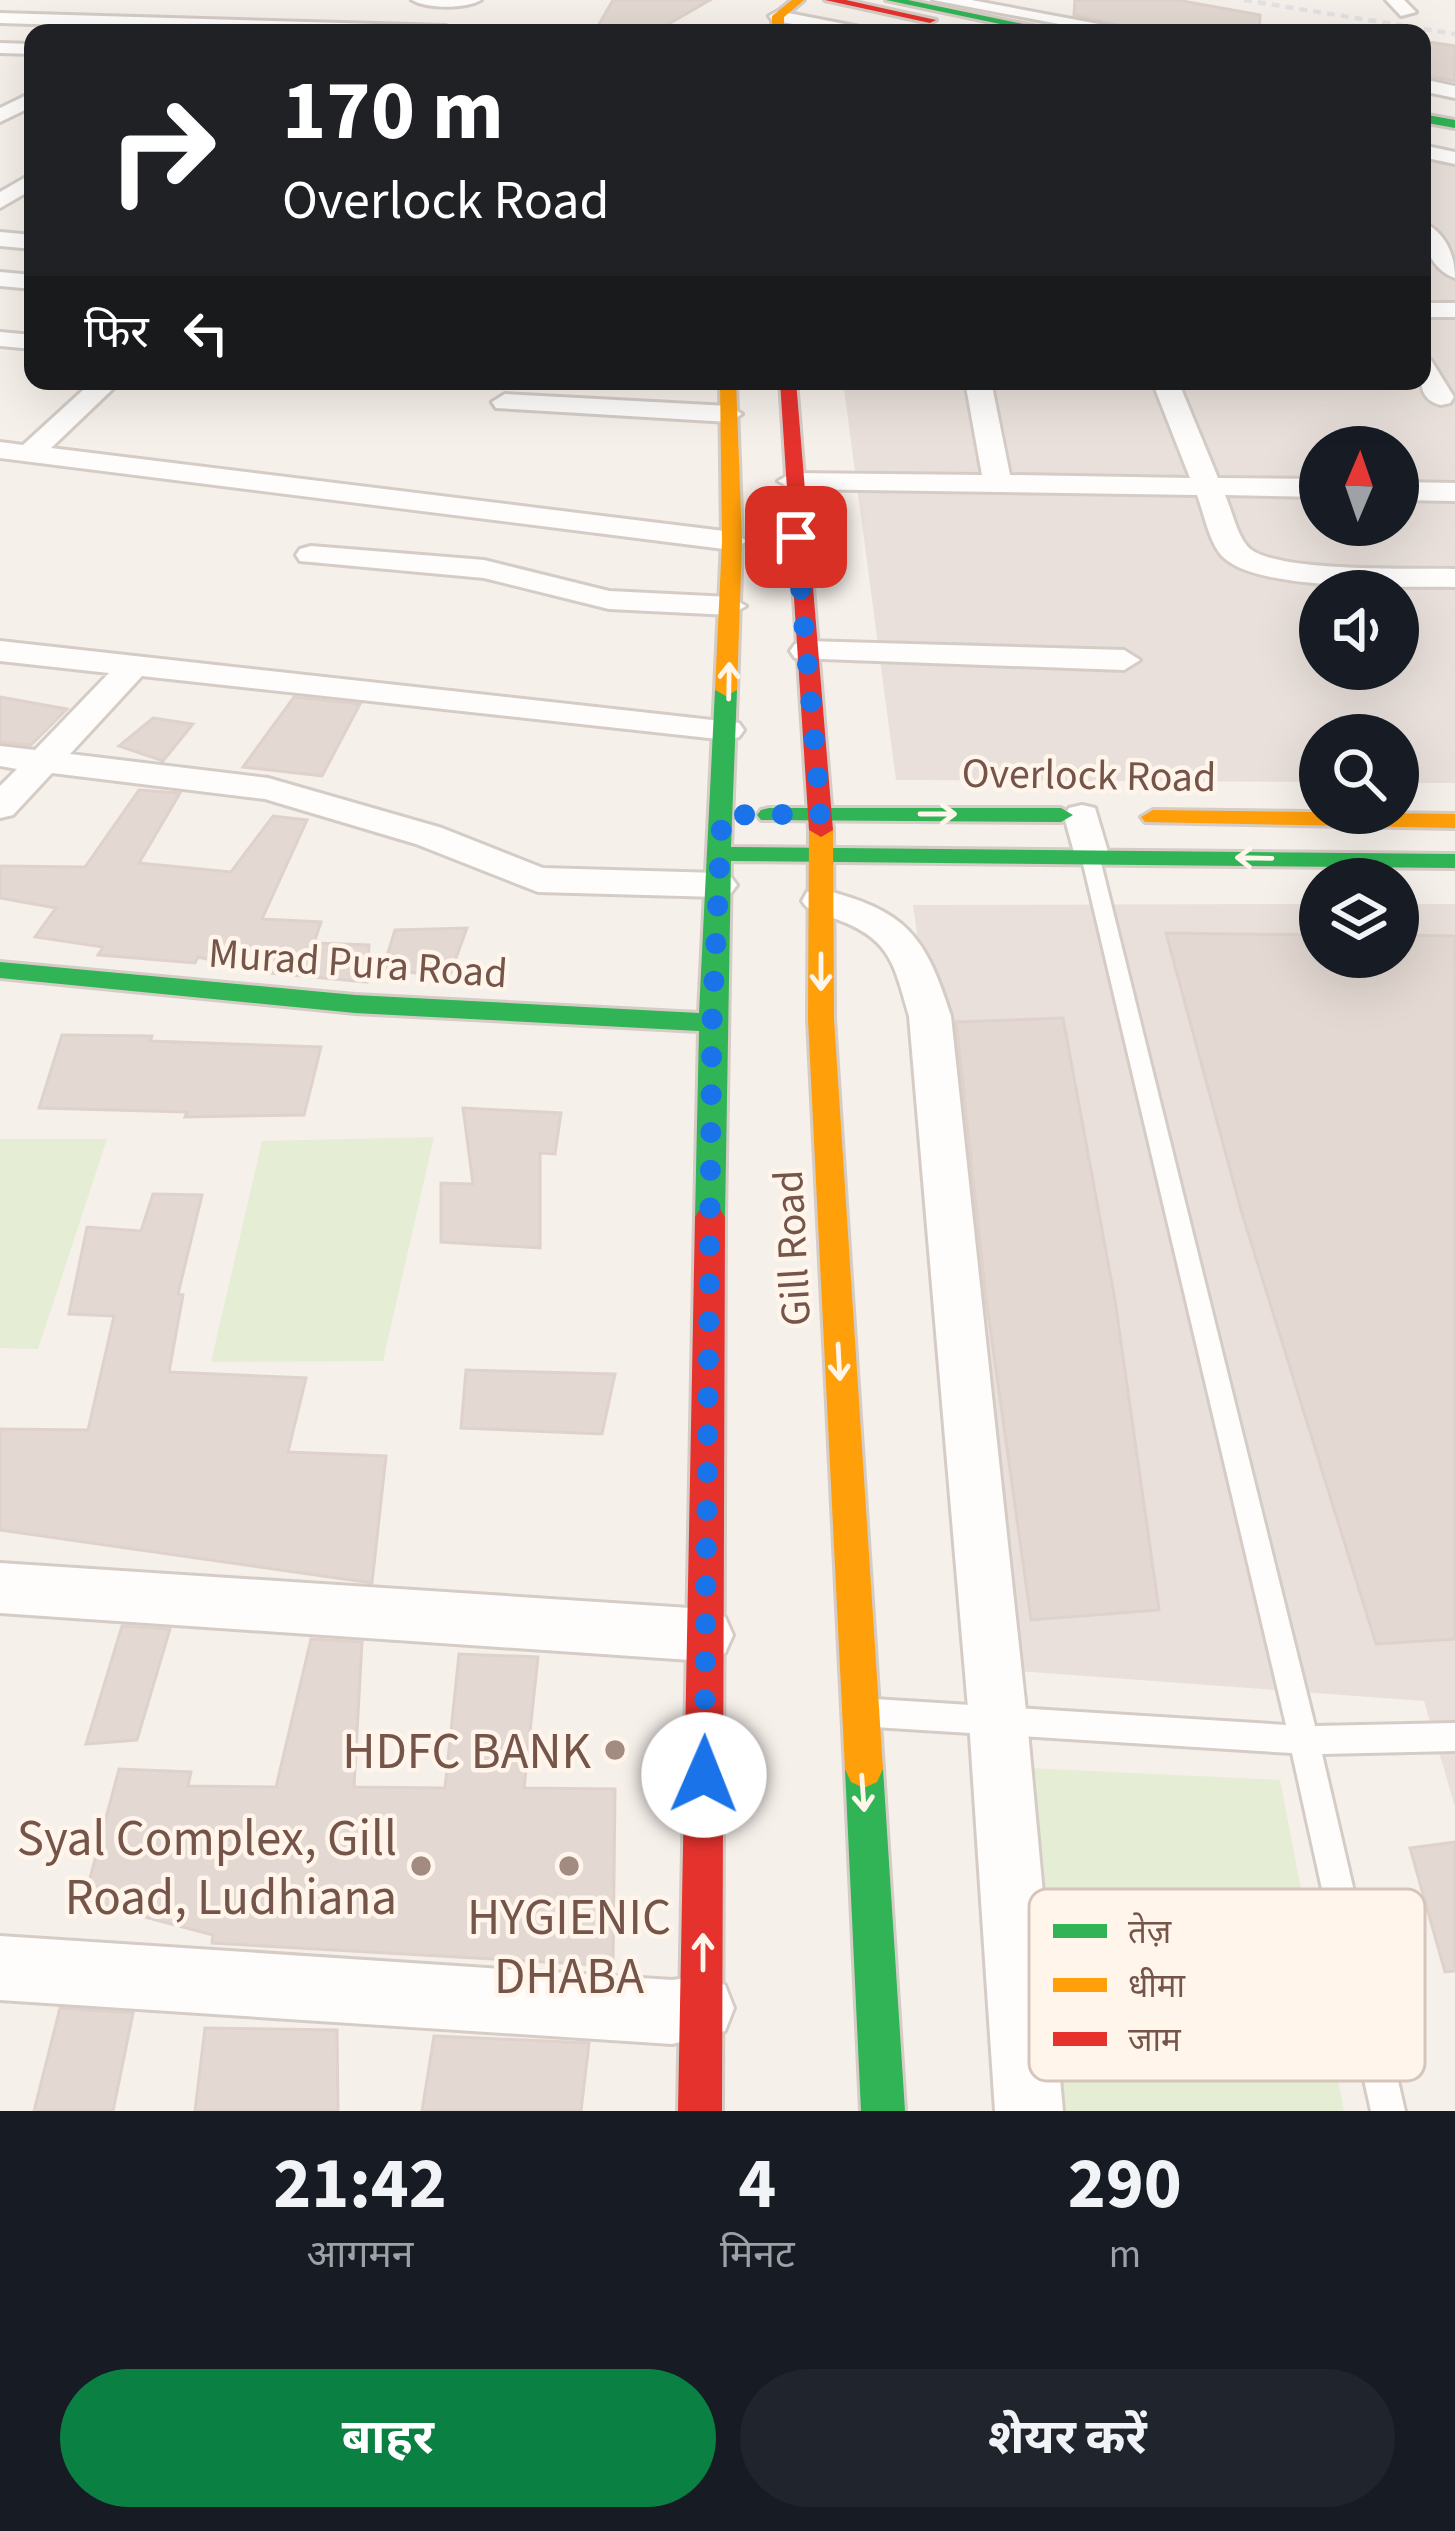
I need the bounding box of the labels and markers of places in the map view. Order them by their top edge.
pin [745,486,847,588]
place label: HDFC BANK [342,1716,591,1788]
marker: HDFC BANK [602,1737,628,1763]
place label: Syal Complex, Gill Road, Ludhiana [17,1803,397,1934]
marker: Syal Complex, Gill Road, Ludhiana [408,1853,434,1879]
marker: HYGIENIC DHABA [556,1853,582,1879]
place label: HYGIENIC DHABA [467,1882,671,2013]

